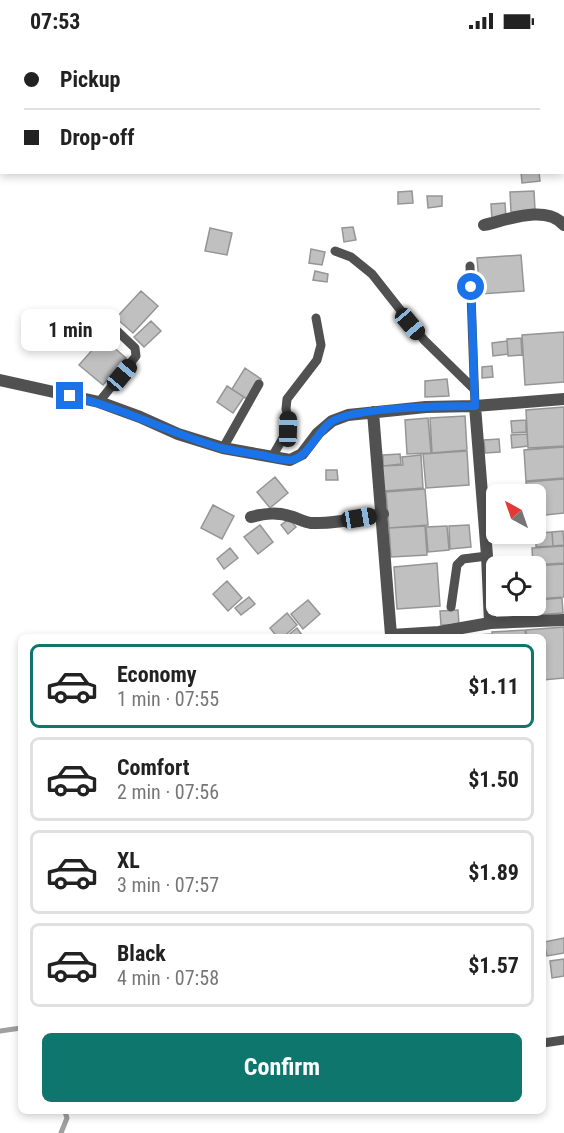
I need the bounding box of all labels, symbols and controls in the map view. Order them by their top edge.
text: 07:53 [30,9,81,34]
text: Pickup [60,67,120,92]
text: Drop-off [60,125,134,150]
route start [457,273,484,300]
car [392,304,428,344]
callout: 1 min [20,309,119,351]
text: 1 min [48,318,93,342]
car [104,355,140,395]
route end [56,382,83,409]
car [279,411,297,447]
north arrow [486,484,546,544]
map controls [486,484,546,616]
car [340,506,378,530]
button: locate [486,556,546,616]
icon: car [45,659,99,713]
text: Economy [117,662,197,687]
text: $1.11 [468,674,519,699]
text: 1 min · 07:55 [117,687,219,711]
icon: car [45,752,99,806]
text: Comfort [117,755,190,780]
text: $1.50 [468,767,519,792]
text: 2 min · 07:56 [117,780,219,804]
icon: car [45,845,99,899]
text: XL [117,848,140,873]
text: $1.89 [468,860,519,885]
text: 3 min · 07:57 [117,873,219,897]
icon: car [45,938,99,992]
text: Black [117,941,166,966]
text: $1.57 [468,953,519,978]
text: 4 min · 07:58 [117,966,219,990]
button: Confirm [42,1033,522,1102]

